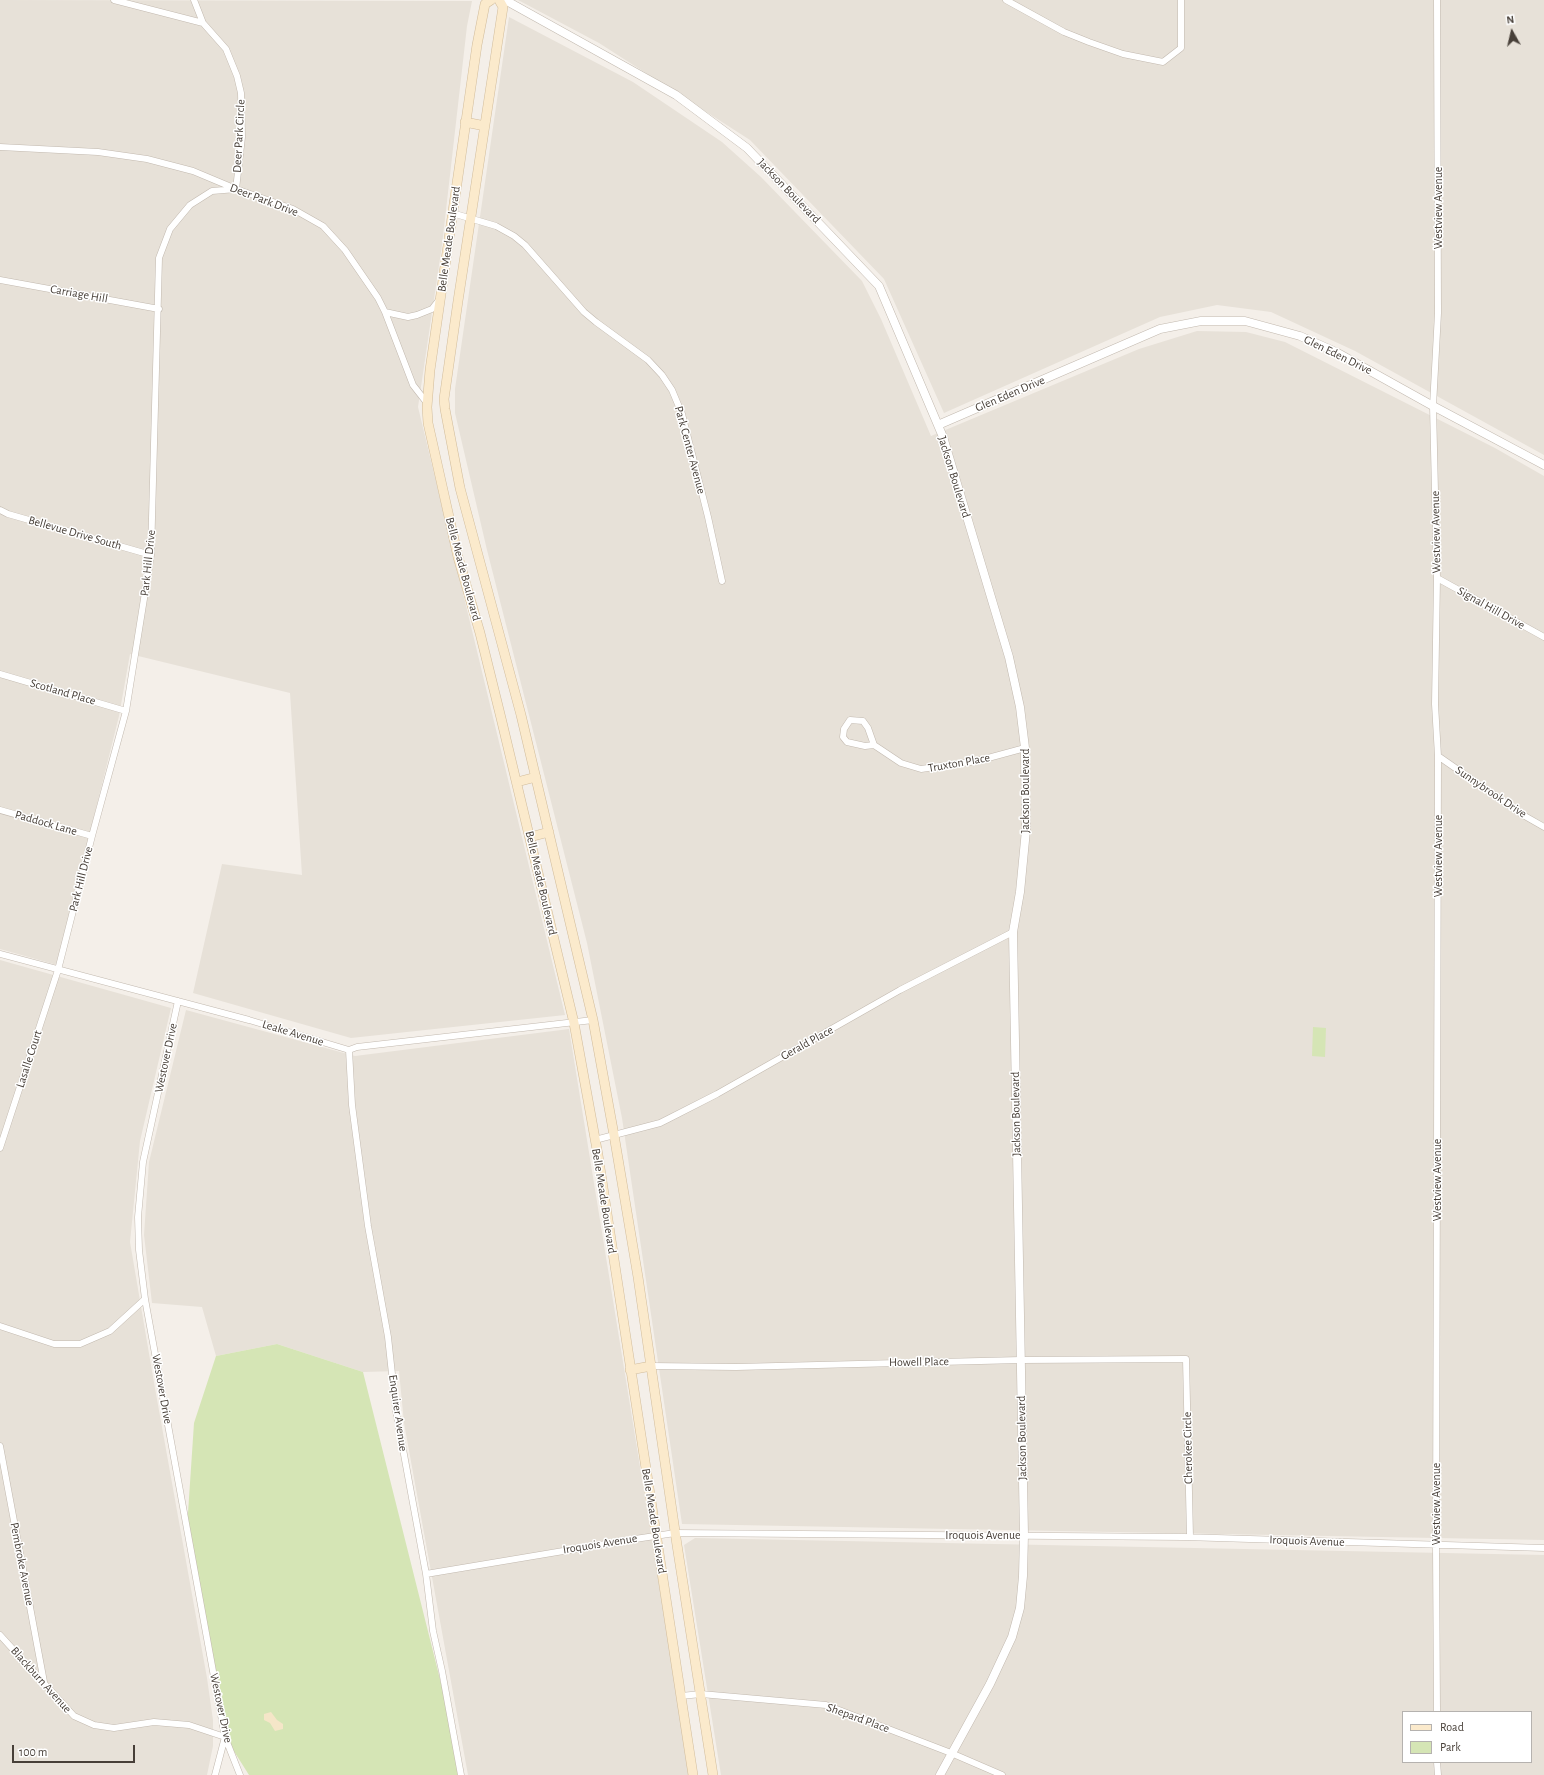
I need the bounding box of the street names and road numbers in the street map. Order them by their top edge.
street label: Deer Park Circle [230,99,248,173]
street label: Jackson Boulevard [754,156,824,226]
street label: Westview Avenue [1431,167,1445,249]
street label: Deer Park Drive [228,180,300,220]
street label: Belle Meade Boulevard [434,185,464,293]
street label: Carriage Hill [49,282,109,306]
street label: Glen Eden Drive [1302,332,1374,378]
street label: Glen Eden Drive [973,373,1047,415]
street label: Park Center Avenue [671,404,709,496]
street label: Jackson Boulevard [935,434,973,520]
street label: Westview Avenue [1428,491,1444,573]
street label: Bellevue Drive South [27,513,123,553]
street label: Belle Meade Boulevard [442,516,484,622]
street label: Park Hill Drive [137,529,159,597]
street label: Signal Hill Drive [1455,584,1527,632]
street label: Scotland Place [29,676,97,708]
street label: Jackson Boulevard [1018,749,1032,833]
street label: Truxton Place [927,750,991,776]
street label: Sunnybrook Drive [1453,763,1529,821]
street label: Paddock Lane [13,807,79,839]
street label: Westview Avenue [1431,815,1445,897]
street label: Belle Meade Boulevard [522,829,560,937]
street label: Park Hill Drive [66,845,96,913]
street label: Leake Avenue [260,1017,326,1049]
street label: Westover Drive [152,1022,180,1094]
street label: Gerald Place [778,1023,836,1063]
street label: Lasalle Court [13,1028,45,1090]
street label: Jackson Boulevard [1008,1072,1024,1156]
street label: Westview Avenue [1430,1139,1444,1221]
street label: Belle Meade Boulevard [589,1147,619,1255]
street label: Westover Drive [149,1353,175,1425]
street label: Howell Place [889,1354,949,1370]
street label: Enquirer Avenue [385,1374,411,1452]
street label: Jackson Boulevard [1014,1396,1030,1480]
street label: Cherokee Circle [1180,1412,1196,1484]
street label: Westview Avenue [1429,1463,1443,1545]
street label: Belle Meade Boulevard [639,1467,669,1575]
street label: Pembroke Avenue [7,1521,37,1607]
street label: Iroquois Avenue [945,1528,1021,1542]
street label: Iroquois Avenue [562,1531,638,1557]
street label: Iroquois Avenue [1269,1532,1345,1550]
street label: Blackburn Avenue [7,1644,75,1716]
street label: Westover Drive [207,1672,235,1744]
street label: Shepard Place [825,1700,891,1736]

